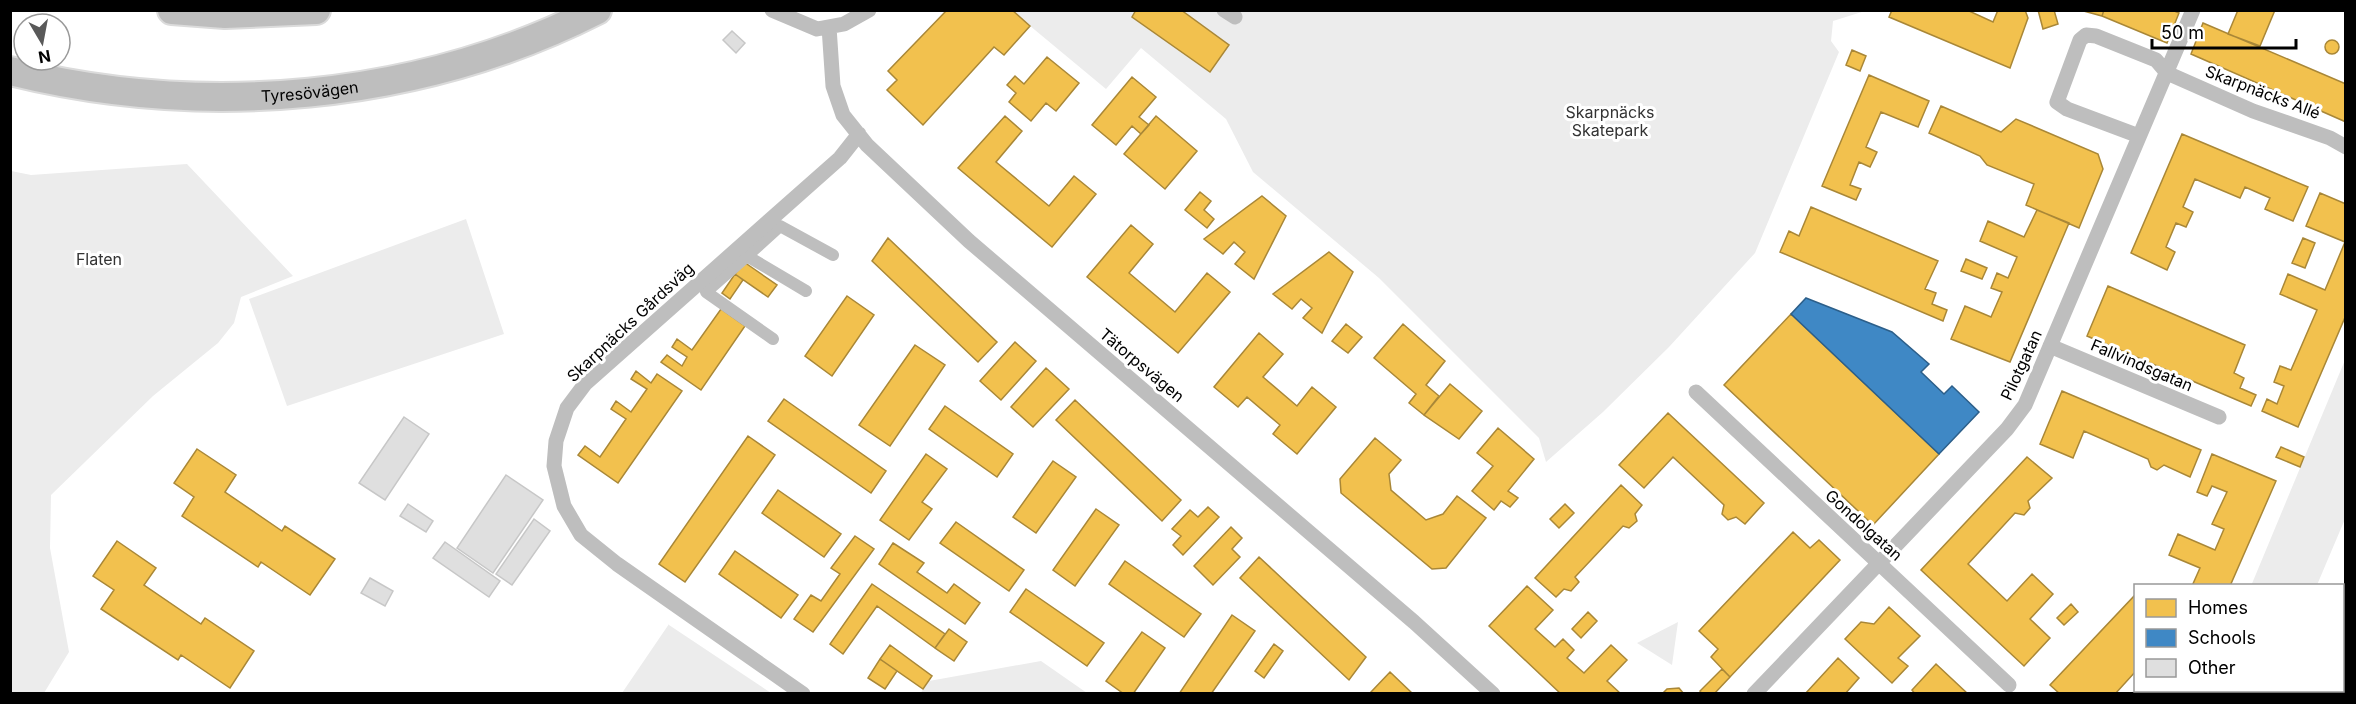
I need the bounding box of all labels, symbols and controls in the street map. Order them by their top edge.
north arrow [12,12,72,72]
scale bar [2152,12,2296,50]
text: 50 m [2161,22,2204,43]
text: N [37,46,52,68]
street label: Skarpnäcks Allé [2203,61,2323,123]
street label: Tyresövägen [261,76,360,106]
park label: Skarpnäcks Skatepark [1566,102,1654,140]
park label: Flaten [76,249,122,269]
street label: Skarpnäcks Gårdsväg [562,258,698,386]
street label: Tätorpsvägen [1096,324,1188,406]
street label: Pilotgatan [1996,327,2046,403]
street label: Fallvindsgatan [2088,335,2196,395]
street label: Gondolgatan [1821,485,1907,565]
legend [2134,584,2344,692]
text: Homes [2188,597,2248,618]
text: Schools [2188,627,2256,648]
text: Other [2188,657,2236,678]

